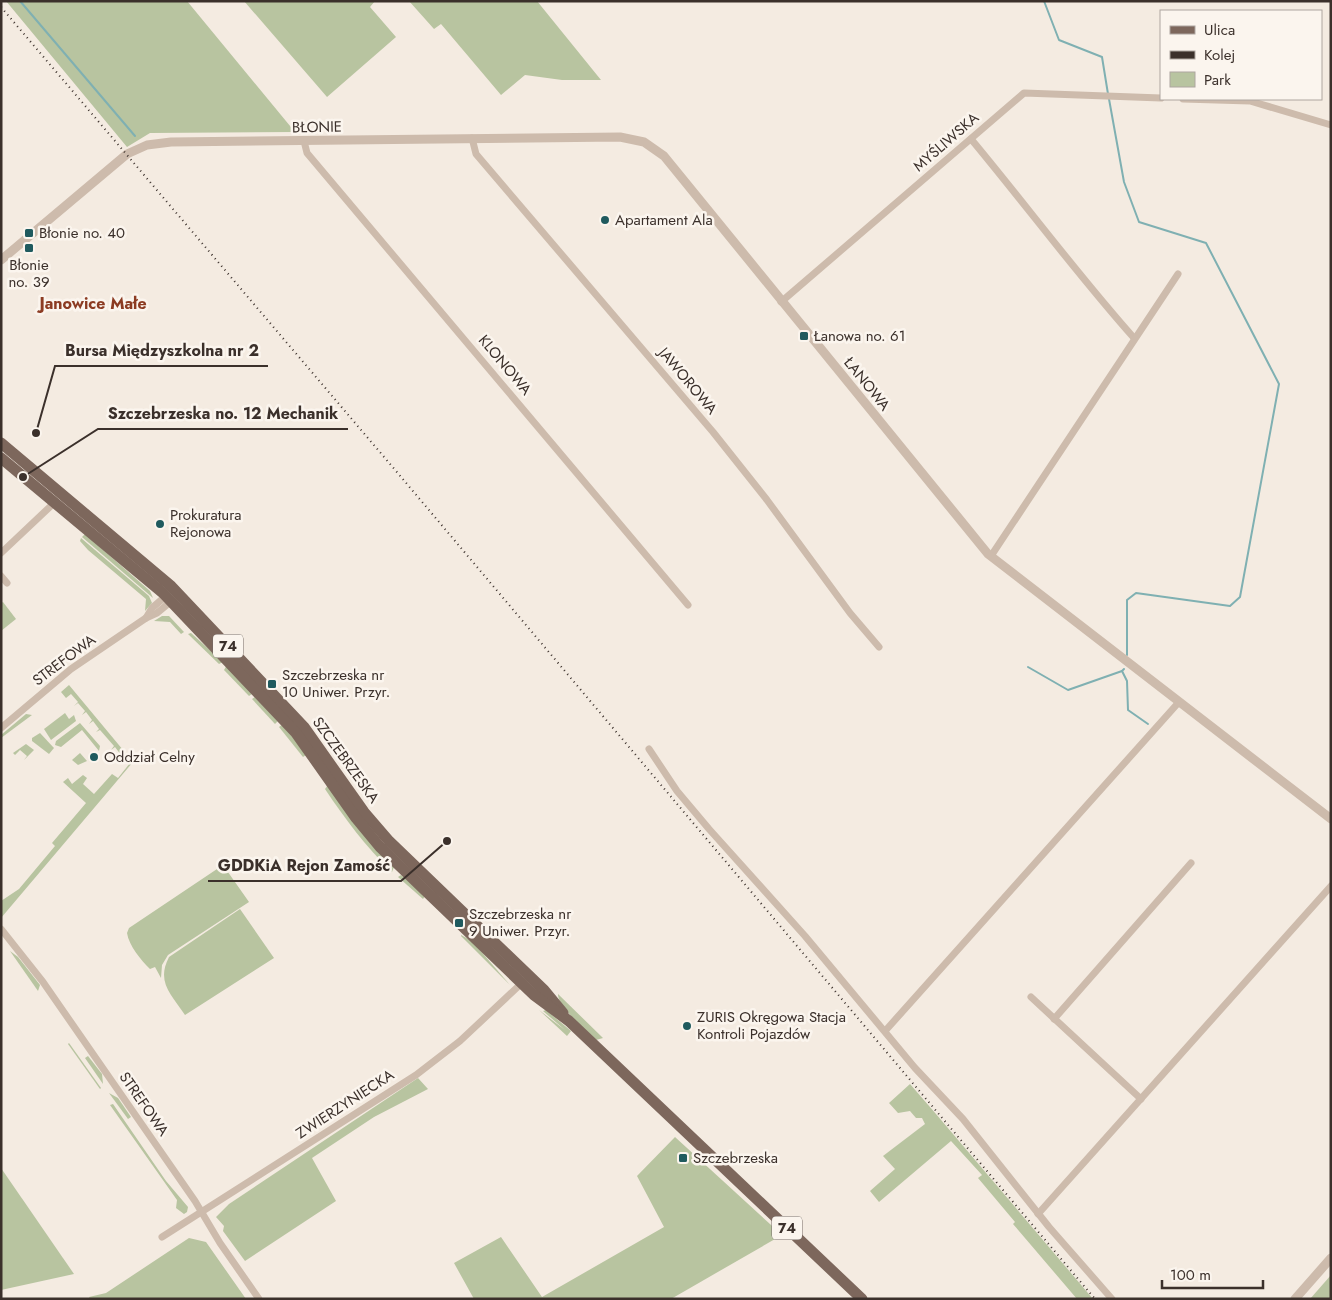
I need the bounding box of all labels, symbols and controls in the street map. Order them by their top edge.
legend [1160,10,1322,100]
text: Ulica [1204,19,1235,41]
text: Kolej [1204,44,1235,66]
text: Park [1204,69,1231,91]
street label: MYŚLIWSKA [908,107,984,177]
street label: BŁONIE [292,116,342,138]
place label: Apartament Ala [615,209,713,231]
marker: Apartament Ala [599,214,611,226]
place label: Błonie no. 40 [39,222,125,244]
marker: Błonie no. 40 [23,227,35,239]
marker: Błonie no. 39 [23,242,35,254]
place label: Błonie no. 39 [8,254,50,293]
district label: Janowice Małe [36,292,147,315]
place label: Łanowa no. 61 [813,325,905,347]
street label: KLONOWA [473,330,537,400]
marker: Łanowa no. 61 [798,330,810,342]
callout: Bursa Międzyszkolna nr 2 [55,335,268,366]
text: Bursa Międzyszkolna nr 2 [65,339,259,362]
street label: JAWOROWA [652,341,723,419]
street label: ŁANOWA [838,352,896,416]
callout: Szczebrzeska no. 12 Mechanik [98,398,348,429]
text: Szczebrzeska no. 12 Mechanik [108,402,339,425]
place label: Prokuratura Rejonowa [170,504,242,543]
marker: Prokuratura Rejonowa [154,518,166,530]
street label: STREFOWA [28,629,100,691]
road number: 74 [213,634,243,658]
place label: Szczebrzeska nr 10 Uniwer. Przyr. [282,664,390,703]
marker: Szczebrzeska nr 10 Uniwer. Przyr. [266,678,278,690]
street label: SZCZEBRZESKA [307,712,385,808]
place label: Oddział Celny [104,746,195,768]
marker: Oddział Celny [88,751,100,763]
callout: GDDKiA Rejon Zamość [208,850,401,881]
text: GDDKiA Rejon Zamość [218,854,390,877]
place label: Szczebrzeska nr 9 Uniwer. Przyr. [469,903,572,942]
marker: Szczebrzeska nr 9 Uniwer. Przyr. [453,917,465,929]
place label: ZURIS Okręgowa Stacja Kontroli Pojazdów [697,1006,846,1045]
marker: ZURIS Okręgowa Stacja Kontroli Pojazdów [681,1020,693,1032]
street label: ZWIERZYNIECKA [292,1064,398,1144]
street label: STREFOWA [114,1067,174,1141]
place label: Szczebrzeska [693,1147,778,1169]
marker: Szczebrzeska [677,1152,689,1164]
road number: 74 [772,1216,802,1240]
scale bar [1162,1258,1263,1290]
text: 100 m [1170,1264,1211,1286]

